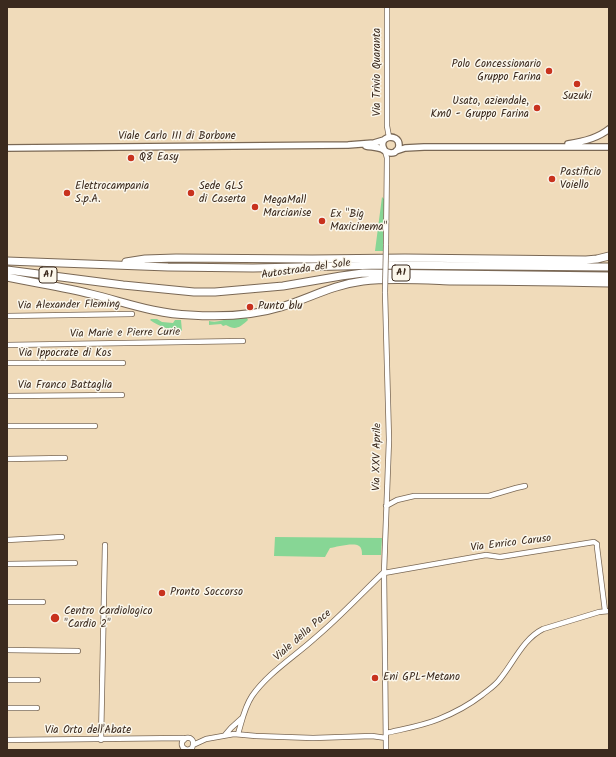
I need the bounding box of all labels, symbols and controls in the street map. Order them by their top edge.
street label: Via Trivio Quaranta [371,28,385,116]
place label: Polo Concessionario Gruppo Farina [451,58,541,84]
marker: Polo Concessionario Gruppo Farina [544,66,554,76]
marker: Suzuki [572,79,582,89]
place label: Suzuki [562,90,592,104]
place label: Usato, aziendale, Km0 - Gruppo Farina [431,95,529,121]
marker: Usato, aziendale, Km0 - Gruppo Farina [532,103,542,113]
street label: Viale Carlo III di Borbone [118,130,236,144]
place label: Q8 Easy [139,151,179,165]
marker: Q8 Easy [126,153,136,163]
place label: Pastificio Voiello [560,166,601,192]
marker: Pastificio Voiello [547,174,557,184]
place label: Elettrocampania S.p.A. [75,180,149,206]
place label: Sede GLS di Caserta [199,180,246,206]
marker: Elettrocampania S.p.A. [62,188,72,198]
marker: Sede GLS di Caserta [186,188,196,198]
place label: MegaMall Marcianise [263,194,311,220]
marker: MegaMall Marcianise [250,202,260,212]
place label: Ex "Big Maxicinema" [330,208,387,234]
marker: Ex "Big Maxicinema" [317,216,327,226]
street label: Autostrada del Sole [261,257,351,283]
road number: A1 [392,265,410,281]
road number: A1 [39,267,57,283]
street label: Via Alexander Fleming [18,299,120,313]
place label: Punto blu [258,300,303,314]
marker: Punto blu [245,302,255,312]
street label: Via Marie e Pierre Curie [70,326,180,342]
street label: Via Ippocrate di Kos [19,347,111,361]
street label: Via Franco Battaglia [18,379,112,393]
street label: Via XXV Aprile [371,423,385,491]
street label: Via Enrico Caruso [470,532,552,556]
place label: Pronto Soccorso [170,586,243,600]
marker: Pronto Soccorso [157,588,167,598]
place label: Centro Cardiologico "Cardio 2" [64,605,153,631]
street label: Viale della Pace [271,607,335,665]
marker: Centro Cardiologico "Cardio 2" [49,612,61,624]
place label: Eni GPL-Metano [383,671,460,685]
marker: Eni GPL-Metano [370,673,380,683]
street label: Via Orto dell'Abate [45,724,131,738]

